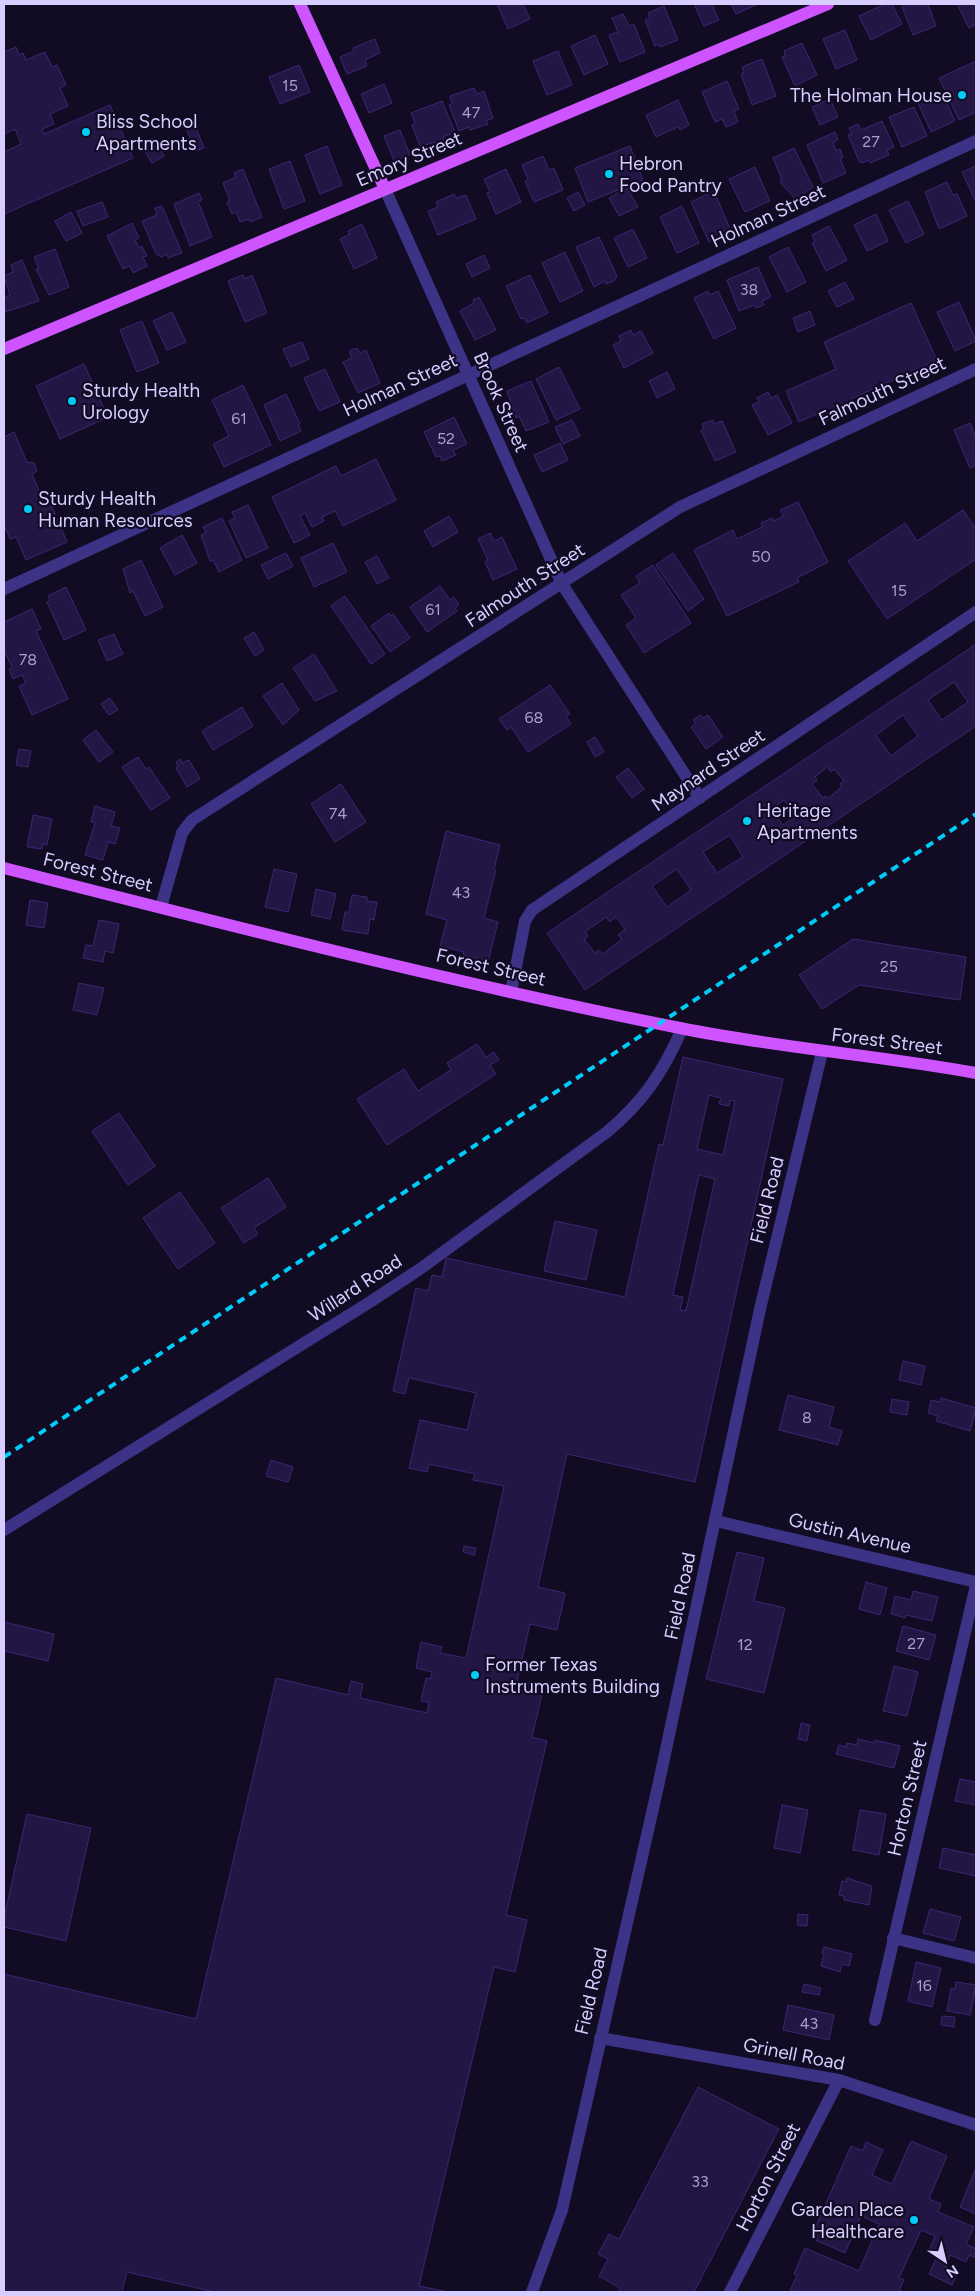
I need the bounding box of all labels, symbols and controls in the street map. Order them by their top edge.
house number: 15 [282,76,298,95]
place label: The Holman House [790,84,952,107]
marker: The Holman House [956,89,968,101]
house number: 47 [462,103,481,122]
place label: Bliss School Apartments [96,110,197,155]
marker: Bliss School Apartments [80,126,92,138]
street label: Emory Street [353,126,465,192]
house number: 27 [862,132,880,151]
place label: Hebron Food Pantry [619,152,722,197]
marker: Hebron Food Pantry [603,168,615,180]
street label: Holman Street [707,179,829,253]
house number: 38 [740,280,758,299]
street label: Holman Street [339,348,461,422]
street label: Brook Street [469,348,533,456]
street label: Falmouth Street [815,352,949,430]
place label: Sturdy Health Urology [82,379,200,424]
marker: Sturdy Health Urology [66,395,78,407]
house number: 61 [231,409,247,428]
house number: 52 [437,429,455,448]
place label: Sturdy Health Human Resources [38,487,193,532]
marker: Sturdy Health Human Resources [22,503,34,515]
street label: Falmouth Street [461,538,589,632]
house number: 50 [751,547,771,566]
house number: 15 [891,581,907,600]
house number: 61 [425,600,441,619]
house number: 78 [19,650,37,669]
house number: 68 [525,708,543,727]
street label: Maynard Street [647,724,769,816]
place label: Heritage Apartments [757,799,858,844]
house number: 74 [329,804,347,823]
marker: Heritage Apartments [741,815,753,827]
street label: Forest Street [41,847,155,897]
house number: 43 [452,883,470,902]
street label: Forest Street [434,943,548,991]
house number: 25 [880,957,898,976]
street label: Forest Street [830,1023,944,1059]
street label: Field Road [745,1154,789,1246]
street label: Willard Road [304,1249,406,1327]
house number: 8 [802,1408,812,1427]
street label: Gustin Avenue [786,1508,914,1558]
street label: Field Road [660,1550,700,1642]
house number: 27 [907,1634,925,1653]
house number: 12 [737,1635,753,1654]
place label: Former Texas Instruments Building [485,1653,660,1698]
marker: Former Texas Instruments Building [469,1669,481,1681]
street label: Horton Street [882,1738,932,1858]
street label: Field Road [570,1945,612,2037]
house number: 16 [916,1976,932,1995]
house number: 43 [800,2014,818,2033]
street label: Grinell Road [741,2033,847,2075]
street label: Horton Street [731,2119,805,2235]
house number: 33 [691,2172,709,2191]
place label: Garden Place Healthcare [791,2198,904,2243]
marker: Garden Place Healthcare [908,2214,920,2226]
north arrow [920,2236,970,2286]
text: N [943,2261,961,2281]

